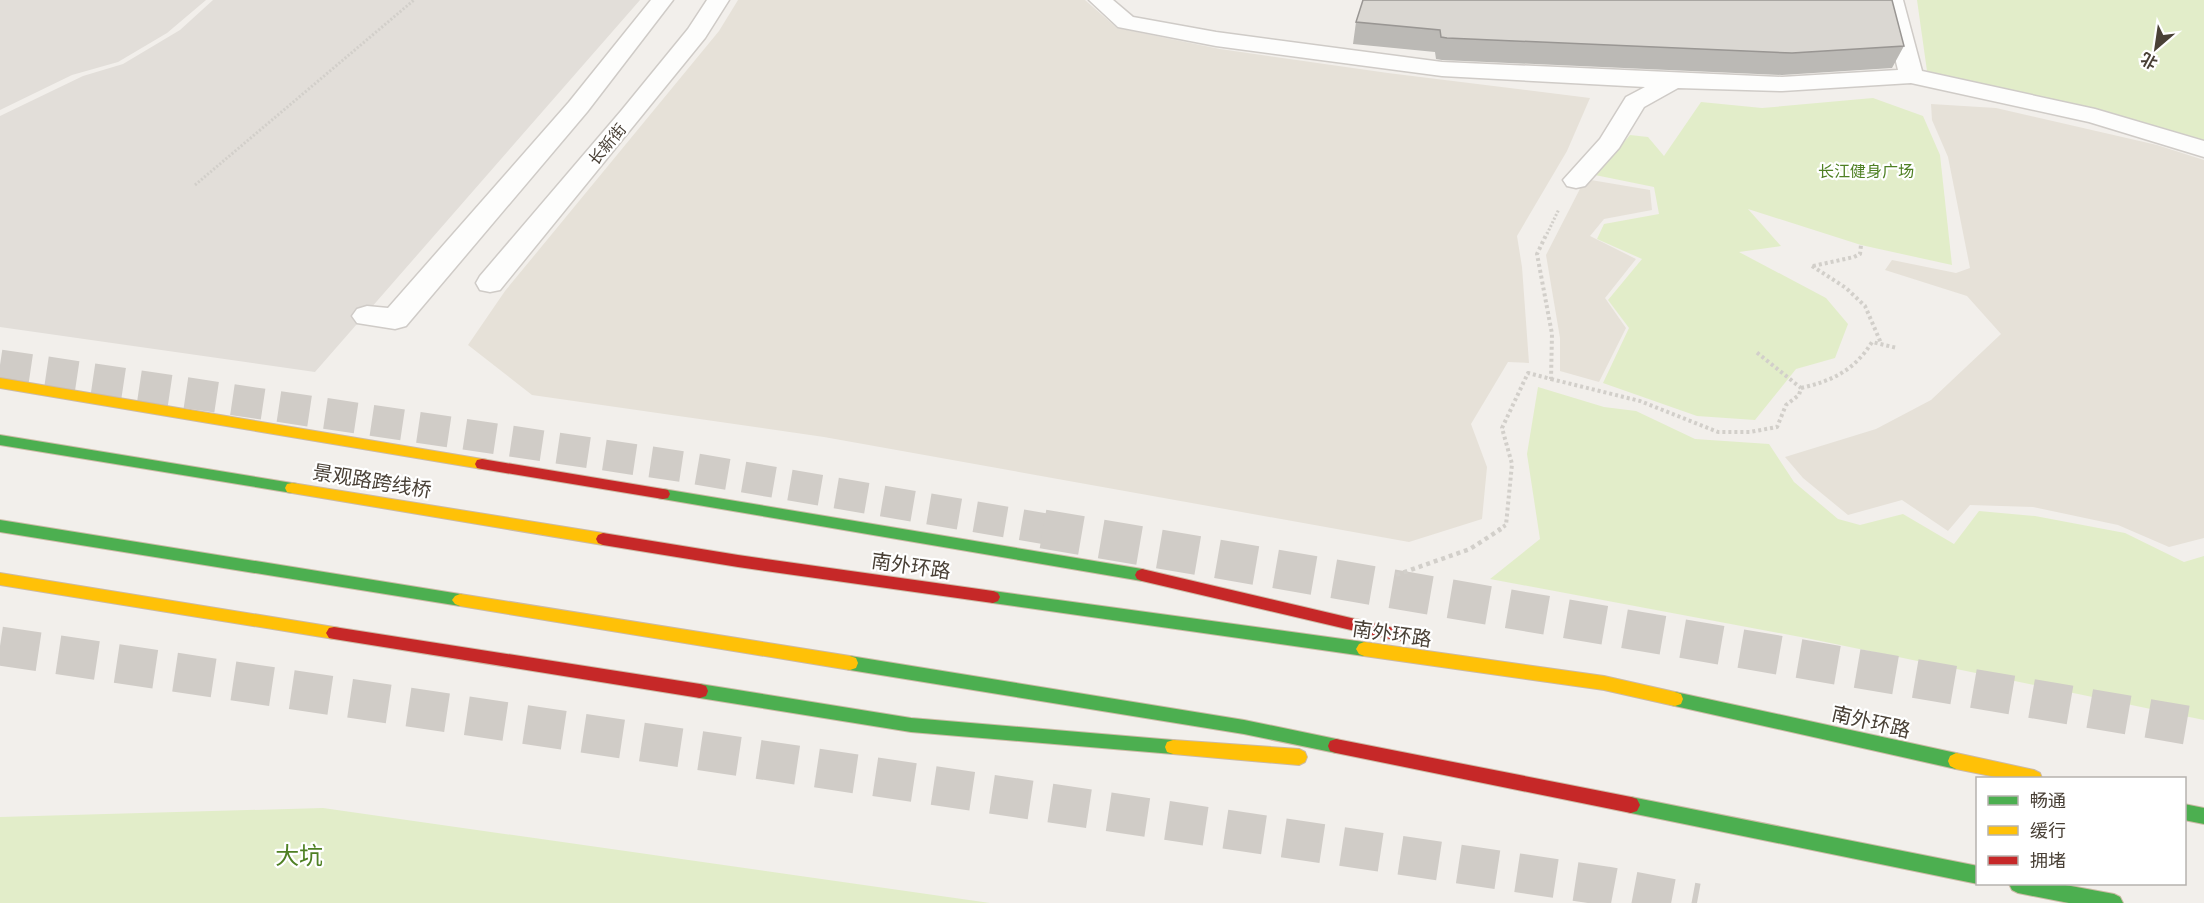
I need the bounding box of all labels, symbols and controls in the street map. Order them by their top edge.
north arrow [2126,18,2186,78]
text: 北 [2137,48,2161,74]
street label: 长新街 [584,119,631,169]
park label: 长江健身广场 [1818,161,1914,182]
street label: 景观路跨线桥 [311,459,433,503]
street label: 南外环路 [870,548,952,584]
street label: 南外环路 [1351,616,1433,652]
street label: 南外环路 [1829,700,1913,744]
legend [1976,777,2186,885]
text: 畅通 [2030,789,2066,812]
text: 缓行 [2030,819,2066,842]
park label: 大坑 [275,840,323,871]
text: 拥堵 [2030,849,2066,872]

